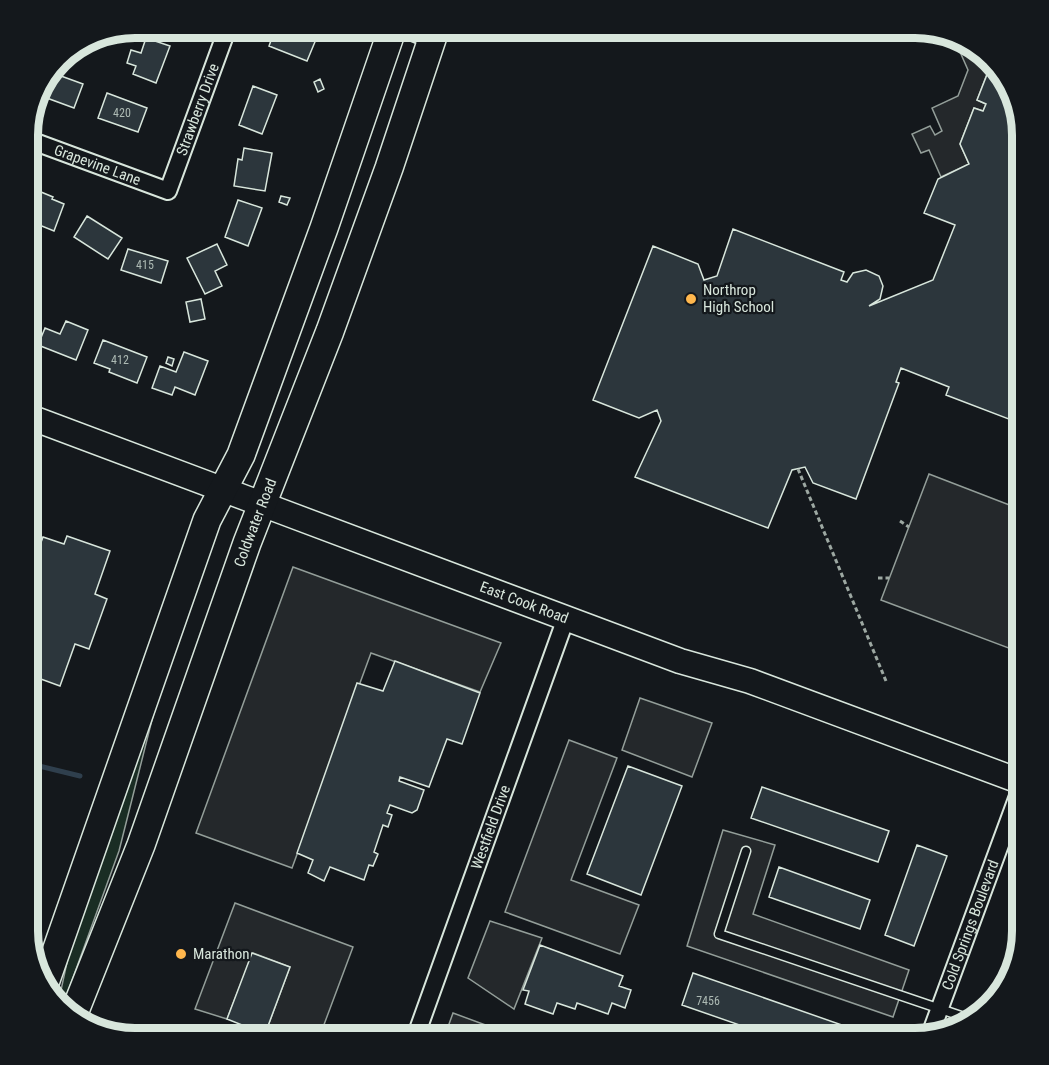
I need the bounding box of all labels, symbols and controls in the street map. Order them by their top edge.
street label: Strawberry Drive [173,61,223,158]
house number: 420 [113,106,131,120]
street label: Grapevine Lane [52,141,143,189]
house number: 415 [136,258,154,272]
place label: Northrop High School [703,281,774,316]
marker: Northrop High School [684,292,698,306]
house number: 412 [111,353,129,367]
street label: Coldwater Road [230,476,280,569]
street label: East Cook Road [477,578,571,627]
street label: Westfield Drive [467,783,514,872]
street label: Cold Springs Boulevard [938,857,1003,993]
place label: Marathon [193,945,249,963]
marker: Marathon [174,947,188,961]
house number: 7456 [696,994,720,1008]

